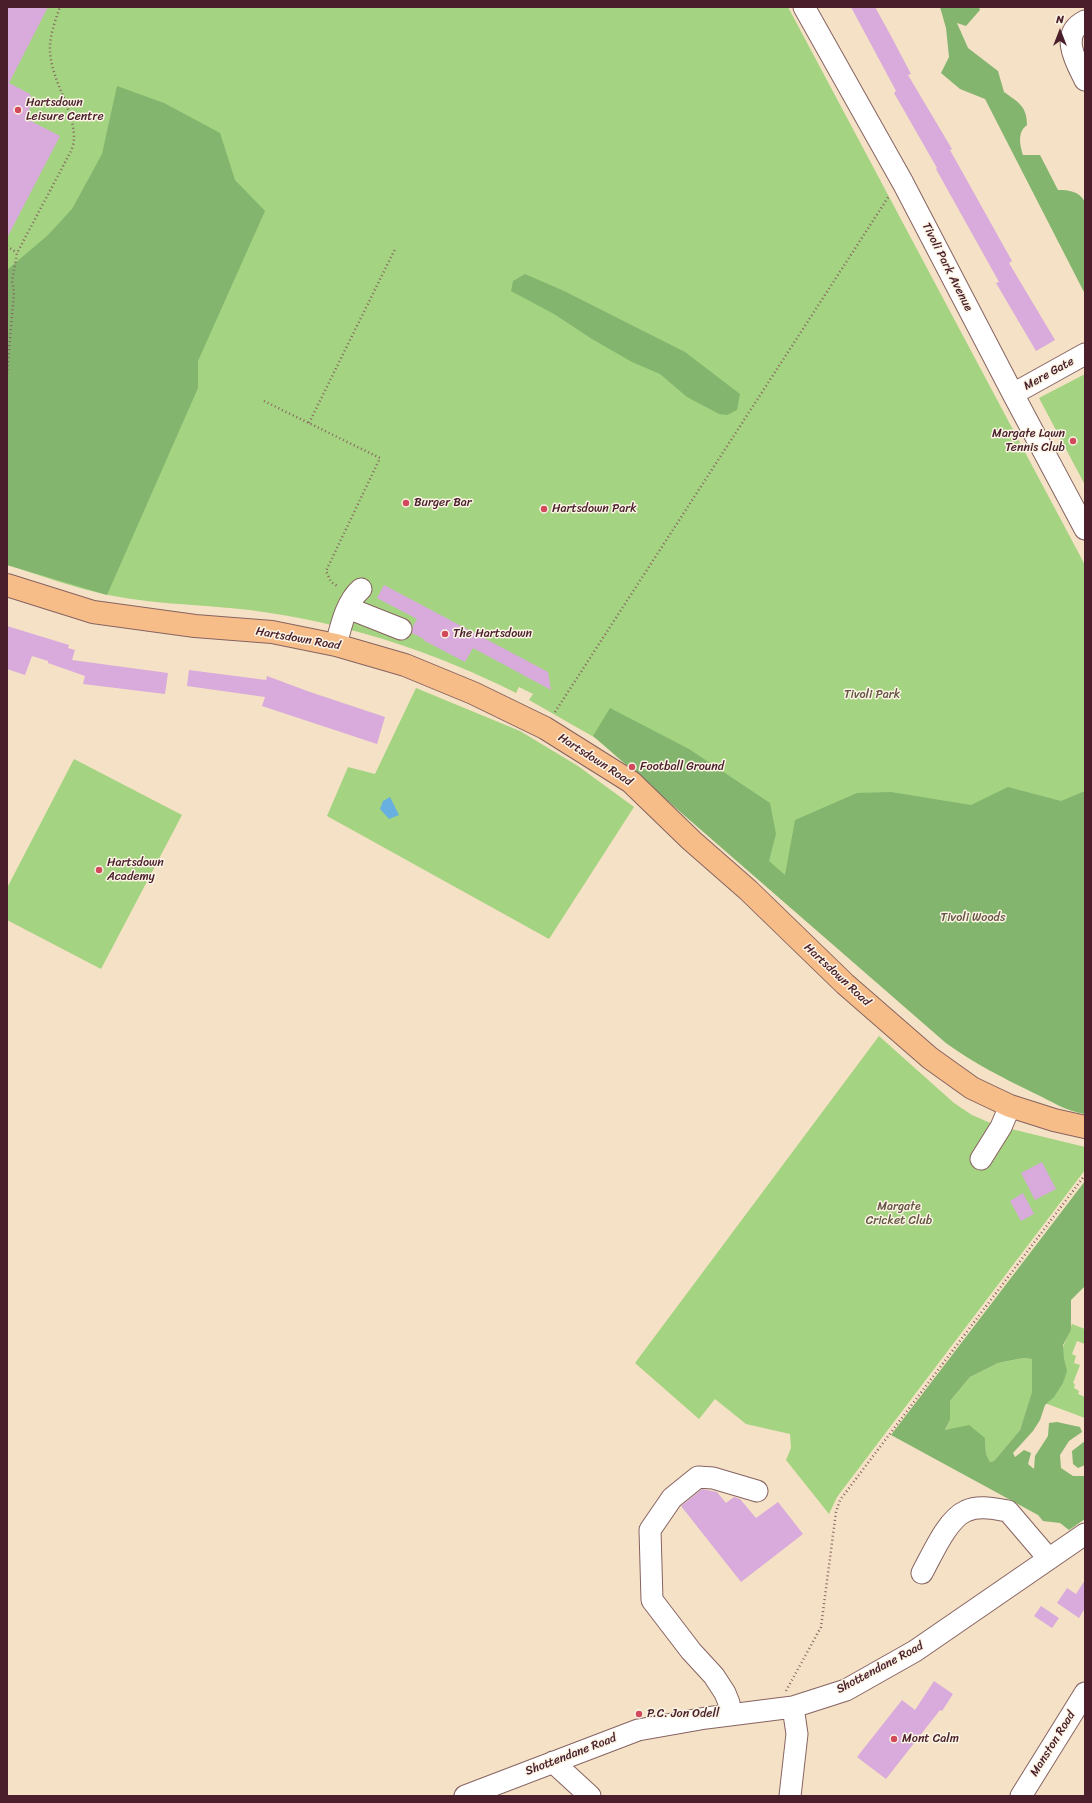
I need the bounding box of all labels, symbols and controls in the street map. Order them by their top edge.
text: N [1056,10,1064,29]
north arrow [1040,12,1080,52]
place label: Hartsdown Leisure Centre [26,96,104,124]
marker: Hartsdown Leisure Centre [13,105,23,115]
street label: Tivoli Park Avenue [918,220,976,314]
street label: Mere Gate [1021,354,1077,394]
place label: Margate Lawn Tennis Club [992,427,1065,455]
marker: Margate Lawn Tennis Club [1068,436,1078,446]
place label: Burger Bar [414,496,472,510]
marker: Burger Bar [401,498,411,508]
place label: Hartsdown Park [552,502,637,516]
marker: Hartsdown Park [539,504,549,514]
street label: Hartsdown Road [255,624,341,654]
place label: The Hartsdown [453,627,532,641]
marker: The Hartsdown [440,629,450,639]
park label: Tivoli Park [844,688,900,702]
street label: Hartsdown Road [555,731,635,789]
place label: Football Ground [640,760,724,774]
marker: Football Ground [627,762,637,772]
place label: Hartsdown Academy [107,856,164,884]
marker: Hartsdown Academy [94,865,104,875]
park label: Tivoli Woods [941,911,1005,925]
street label: Hartsdown Road [801,941,873,1009]
park label: Margate Cricket Club [866,1200,932,1228]
street label: Shottendane Road [834,1639,926,1697]
place label: P.C. Jon Odell [647,1707,719,1721]
marker: P.C. Jon Odell [634,1709,644,1719]
street label: Manston Road [1027,1709,1079,1779]
street label: Shottendane Road [523,1731,619,1779]
place label: Mont Calm [902,1732,959,1746]
marker: Mont Calm [889,1734,899,1744]

